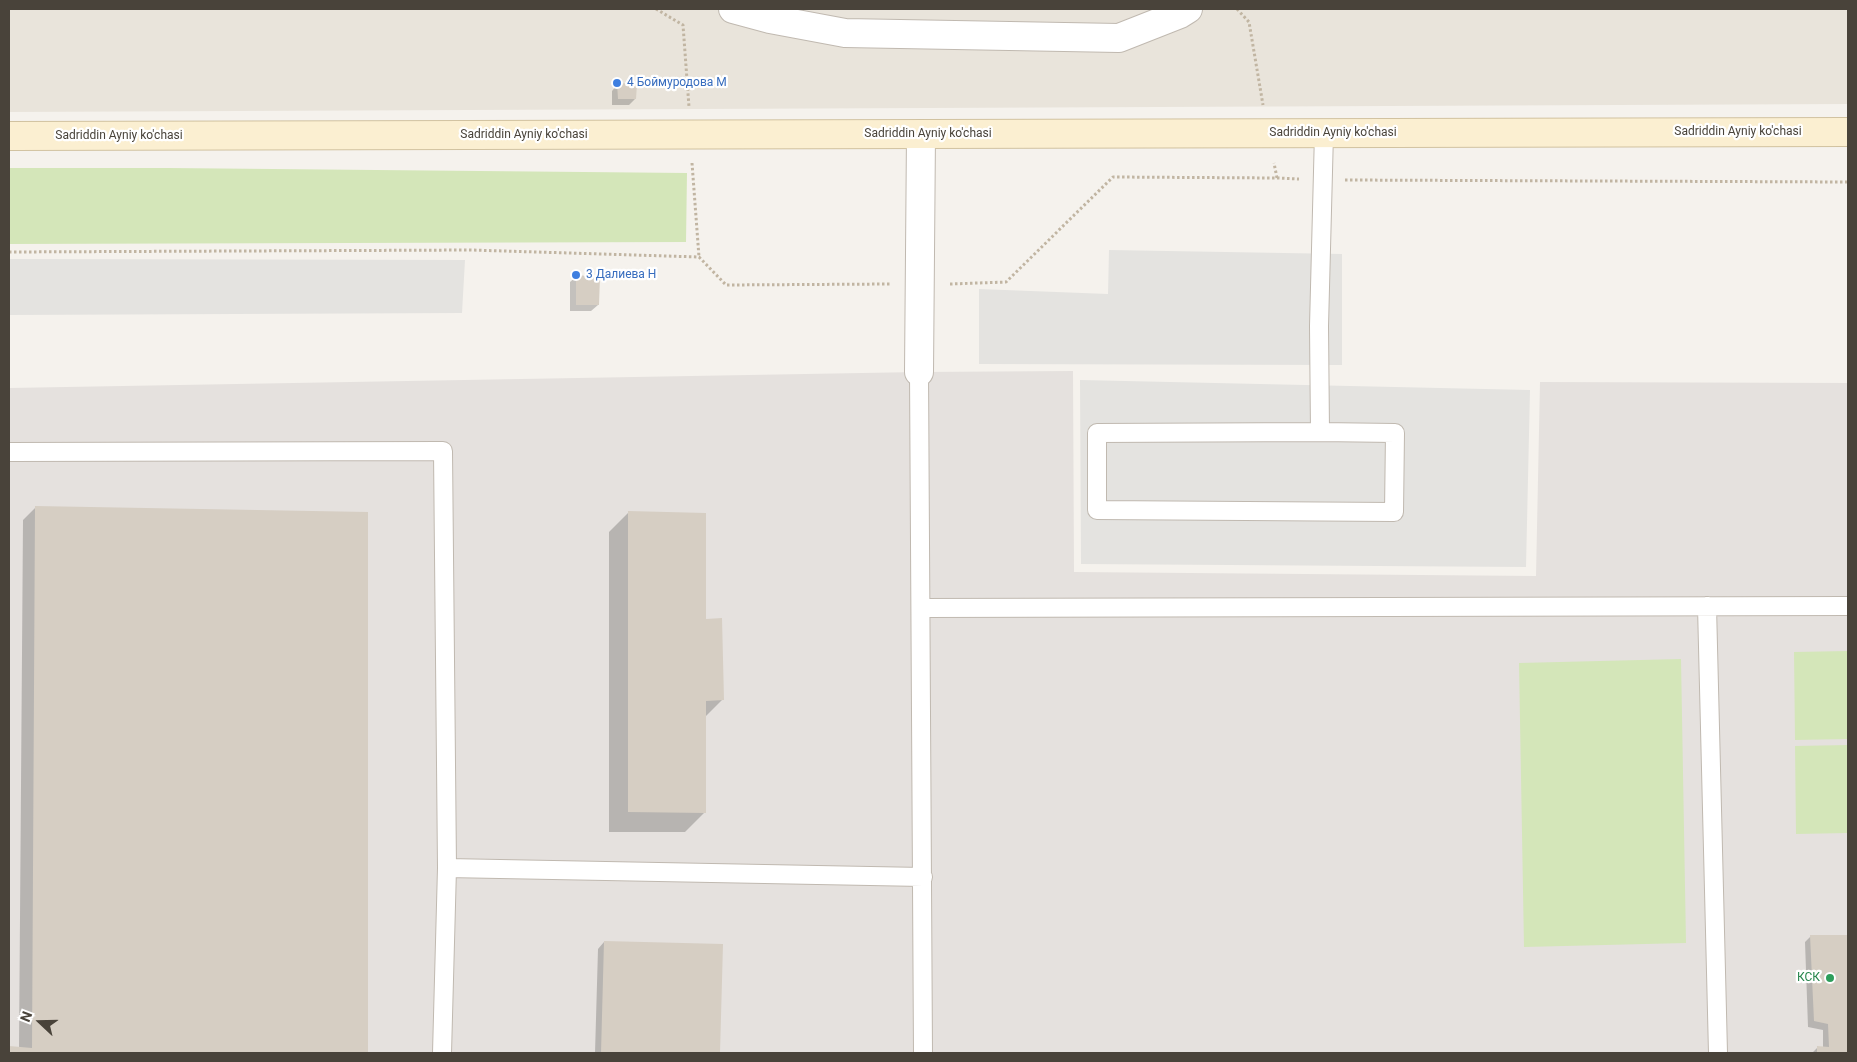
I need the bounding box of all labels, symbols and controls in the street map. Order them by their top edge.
place label: 4 Боймуродова М [627,76,727,90]
marker: 4 Боймуродова М [611,77,623,89]
street label: Sadriddin Ayniy ko'chasi [1674,125,1802,139]
street label: Sadriddin Ayniy ko'chasi [1269,126,1397,140]
street label: Sadriddin Ayniy ko'chasi [864,127,992,141]
street label: Sadriddin Ayniy ko'chasi [460,128,588,142]
street label: Sadriddin Ayniy ko'chasi [55,129,183,143]
place label: 3 Далиева Н [586,268,656,282]
marker: 3 Далиева Н [570,269,582,281]
place label: КСК [1797,971,1820,985]
marker: КСК [1824,972,1836,984]
north arrow [15,997,65,1047]
text: N [17,1009,35,1024]

